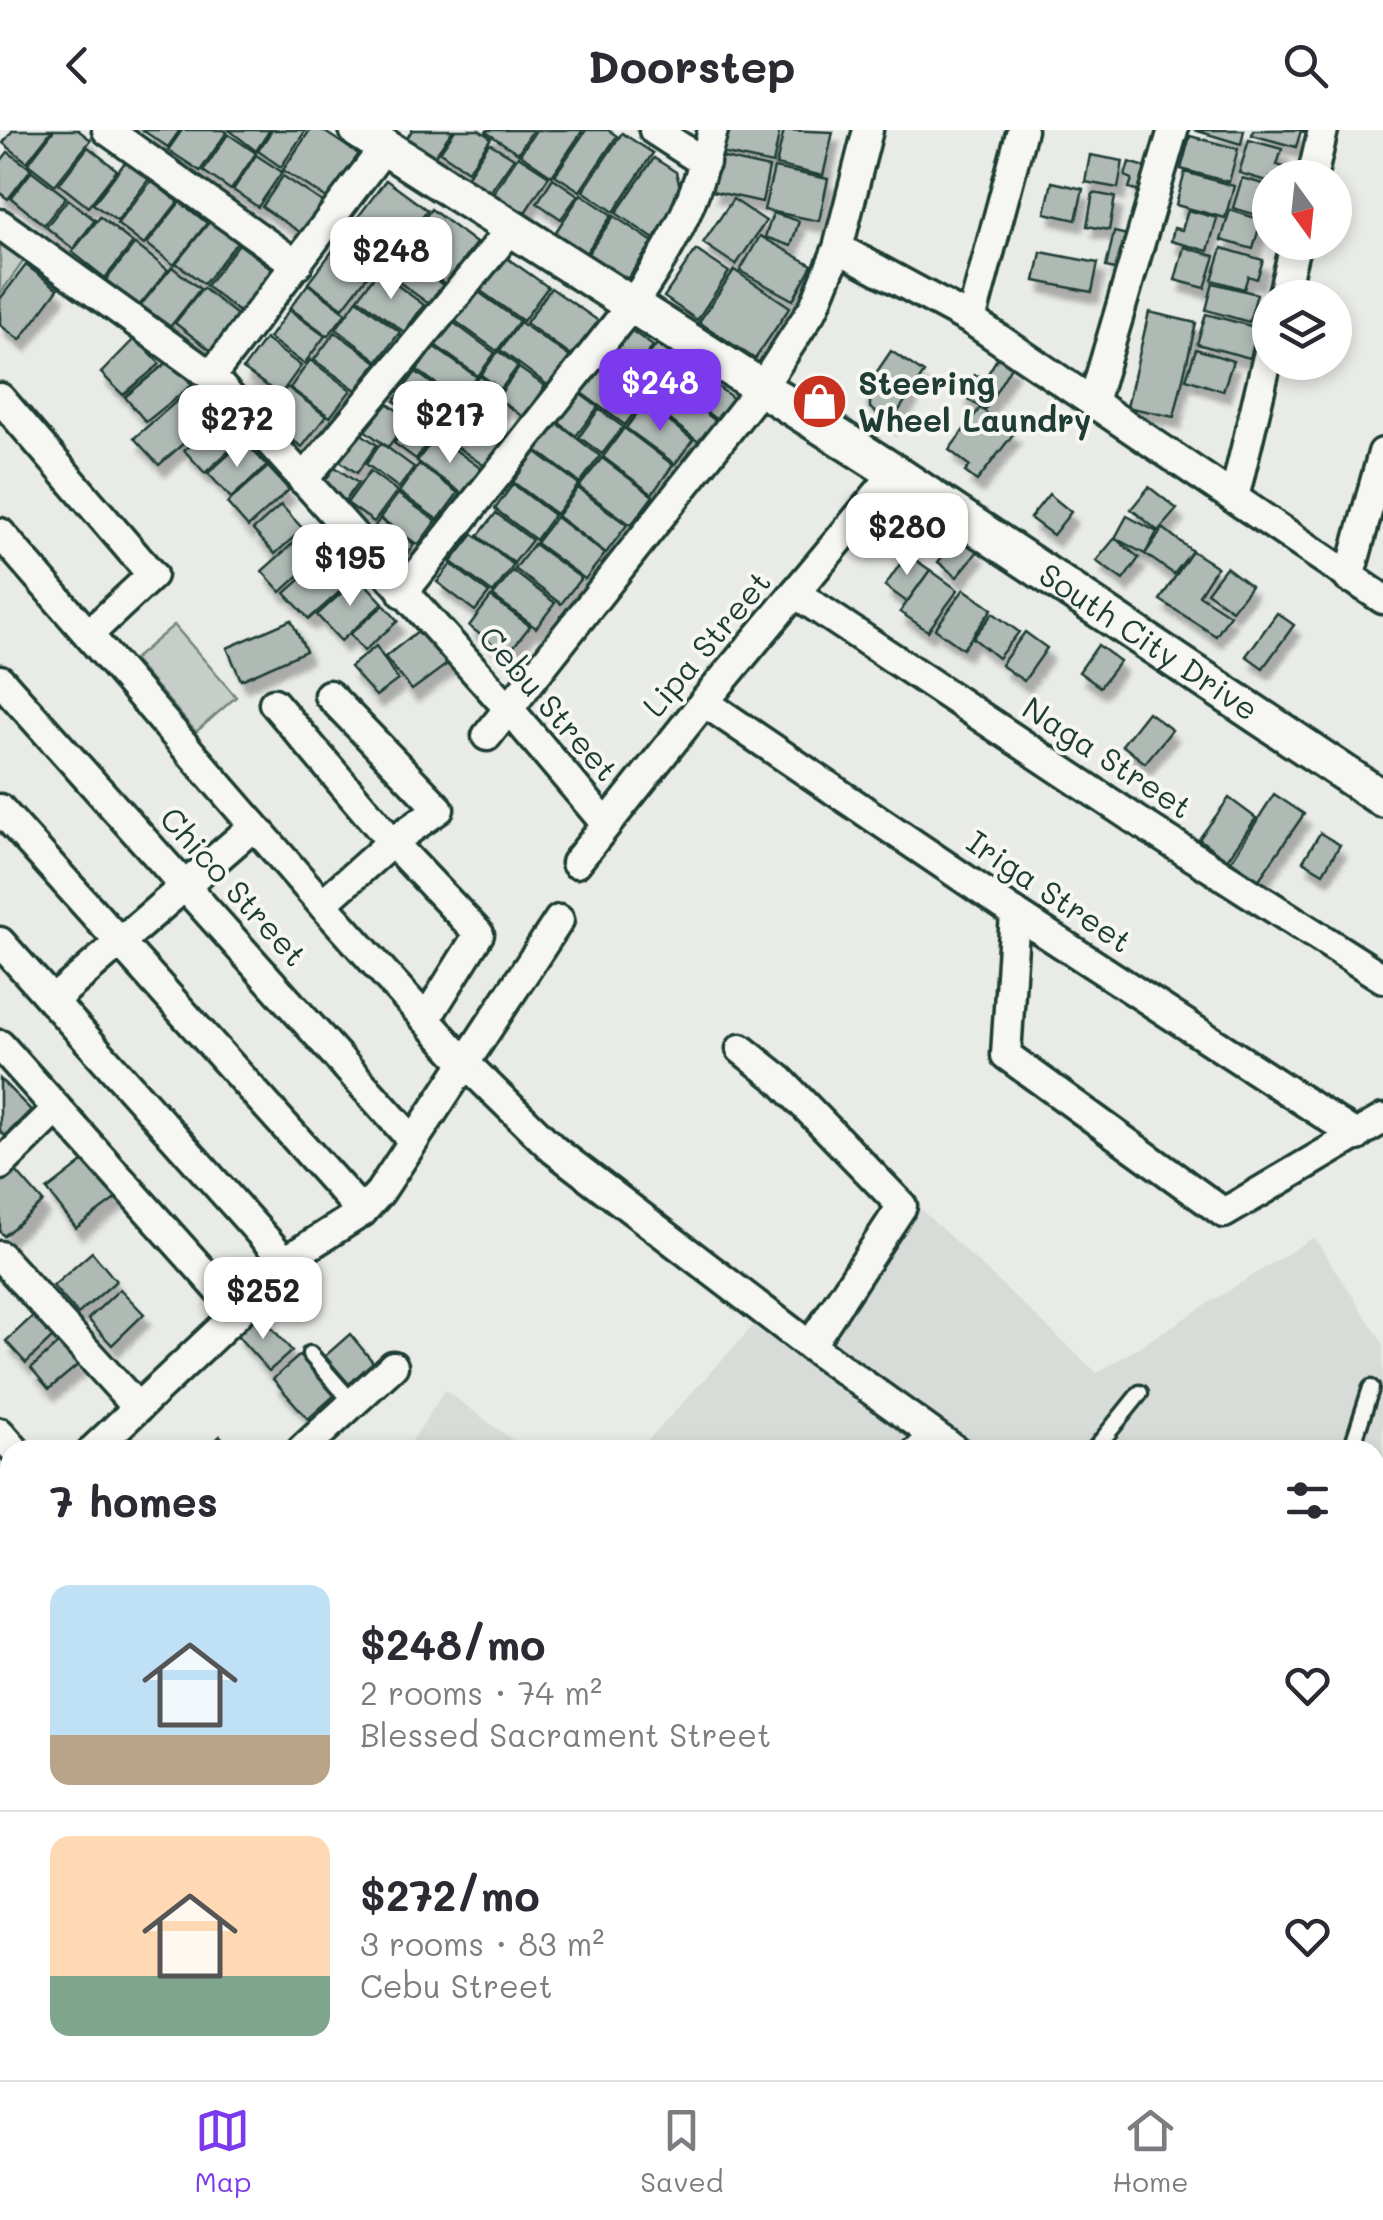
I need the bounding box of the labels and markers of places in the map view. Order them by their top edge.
pin: $248 [332,217,450,302]
pin: $248 [601,349,719,434]
place label: Steering Wheel Laundry [858,361,1091,441]
shop icon: Steering Wheel Laundry [789,372,849,432]
pin: $217 [391,381,509,466]
pin: $272 [178,385,296,470]
pin: $280 [848,493,966,578]
pin: $195 [291,524,409,609]
pin: $252 [204,1257,322,1342]

